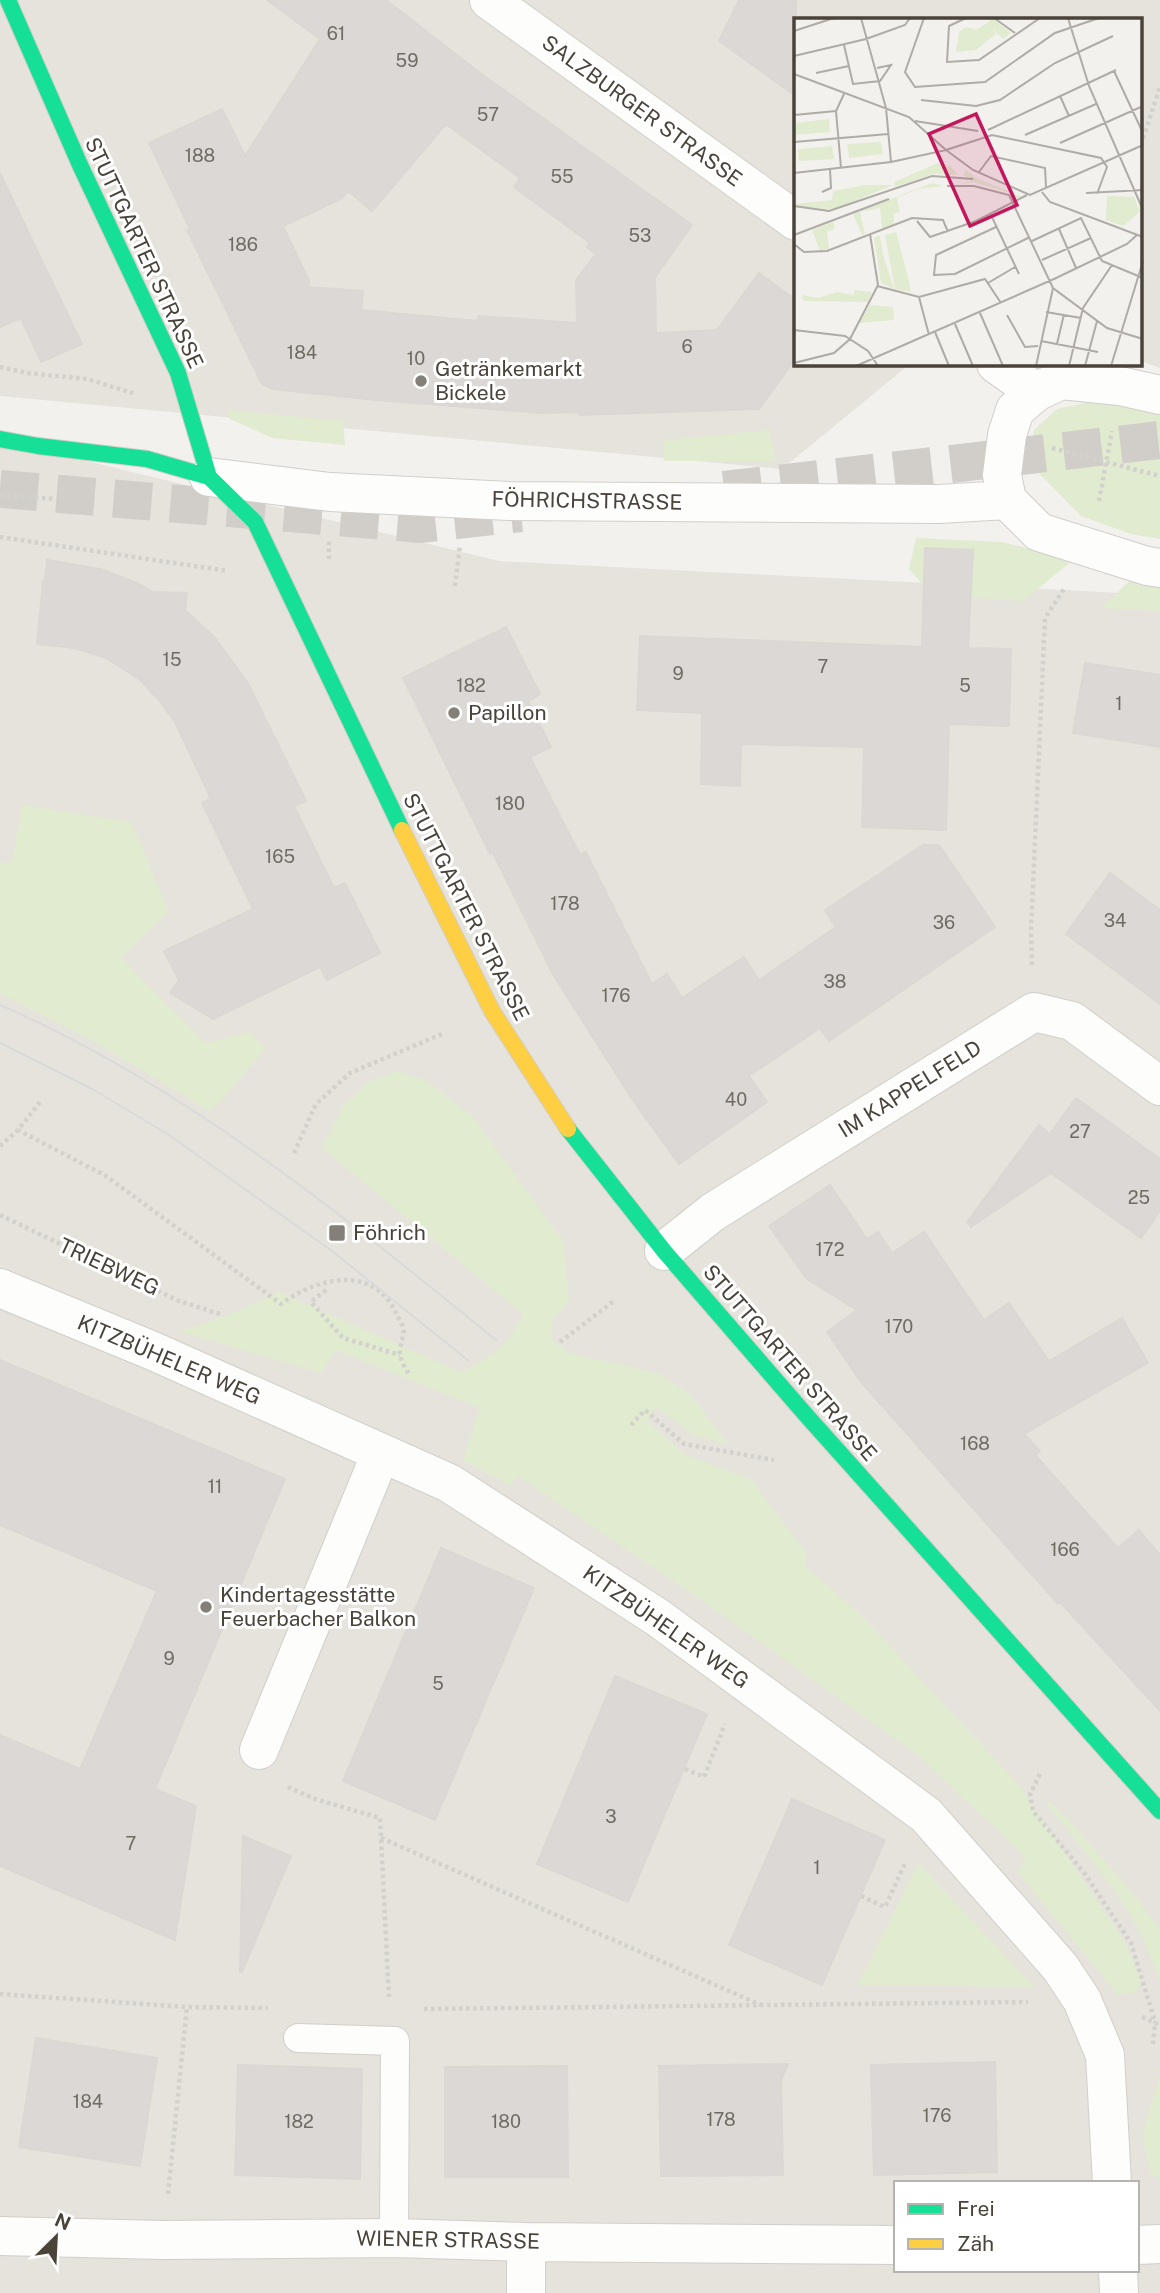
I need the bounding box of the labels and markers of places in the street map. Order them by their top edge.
place label: Getränkemarkt Bickele [435,356,582,405]
marker: Getränkemarkt Bickele [413,373,429,389]
place label: Papillon [468,700,547,725]
marker: Papillon [446,705,462,721]
place label: Föhrich [353,1220,426,1245]
marker: Föhrich [327,1223,347,1243]
place label: Kindertagesstätte Feuerbacher Balkon [220,1582,416,1631]
marker: Kindertagesstätte Feuerbacher Balkon [198,1599,214,1615]

